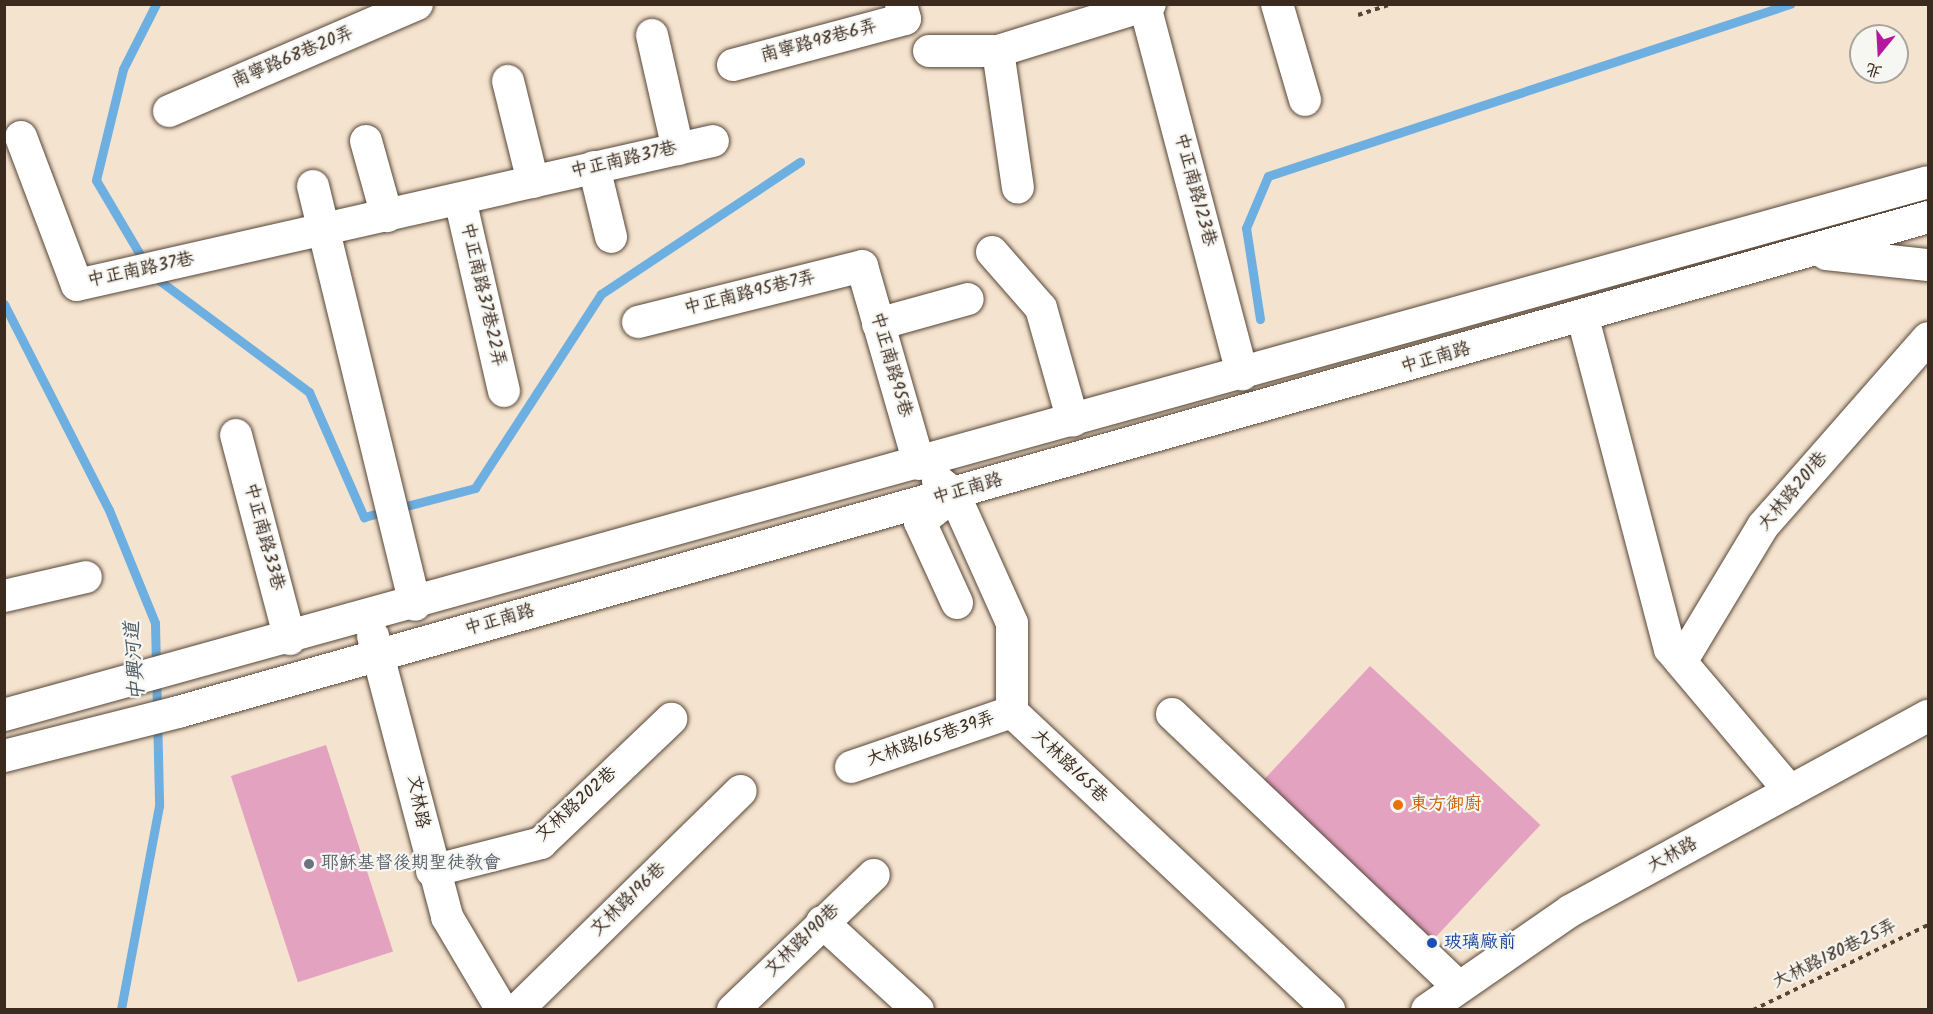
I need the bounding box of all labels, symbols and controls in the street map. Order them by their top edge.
street label: 南寧路98巷6弄 [758,16,880,68]
street label: 南寧路68巷20弄 [229,23,357,93]
north arrow [1849,24,1909,84]
text: 北 [1862,55,1885,84]
street label: 中正南路123巷 [1169,131,1219,249]
street label: 中正南路37巷 [569,138,679,184]
street label: 中正南路37巷22弄 [455,221,509,369]
street label: 中正南路37巷 [86,249,196,293]
street label: 中正南路95巷7弄 [682,267,818,321]
street label: 中正南路95巷 [865,310,915,420]
street label: 中正南路 [1398,339,1474,379]
street label: 大林路201巷 [1755,448,1833,536]
street label: 中正南路 [930,470,1006,510]
street label: 中正南路33巷 [238,481,288,593]
street label: 中正南路 [462,601,538,641]
water label: 中興河道 [121,620,151,702]
street label: 大林路165巷39弄 [864,708,998,772]
street label: 大林路165巷 [1026,725,1112,809]
street label: 文林路202巷 [532,763,622,847]
street label: 文林路 [402,774,432,830]
place label: 東方御廚 [1410,794,1482,816]
marker: 東方御廚 [1391,798,1405,812]
street label: 大林路 [1644,833,1702,879]
place label: 耶穌基督後期聖徒教會 [321,853,501,875]
marker: 耶穌基督後期聖徒教會 [302,857,316,871]
street label: 文林路196巷 [587,859,671,941]
street label: 文林路190巷 [761,900,845,982]
street label: 大林路180巷25弄 [1769,916,1901,994]
place label: 玻璃廠前 [1444,932,1516,954]
marker: 玻璃廠前 [1425,936,1439,950]

